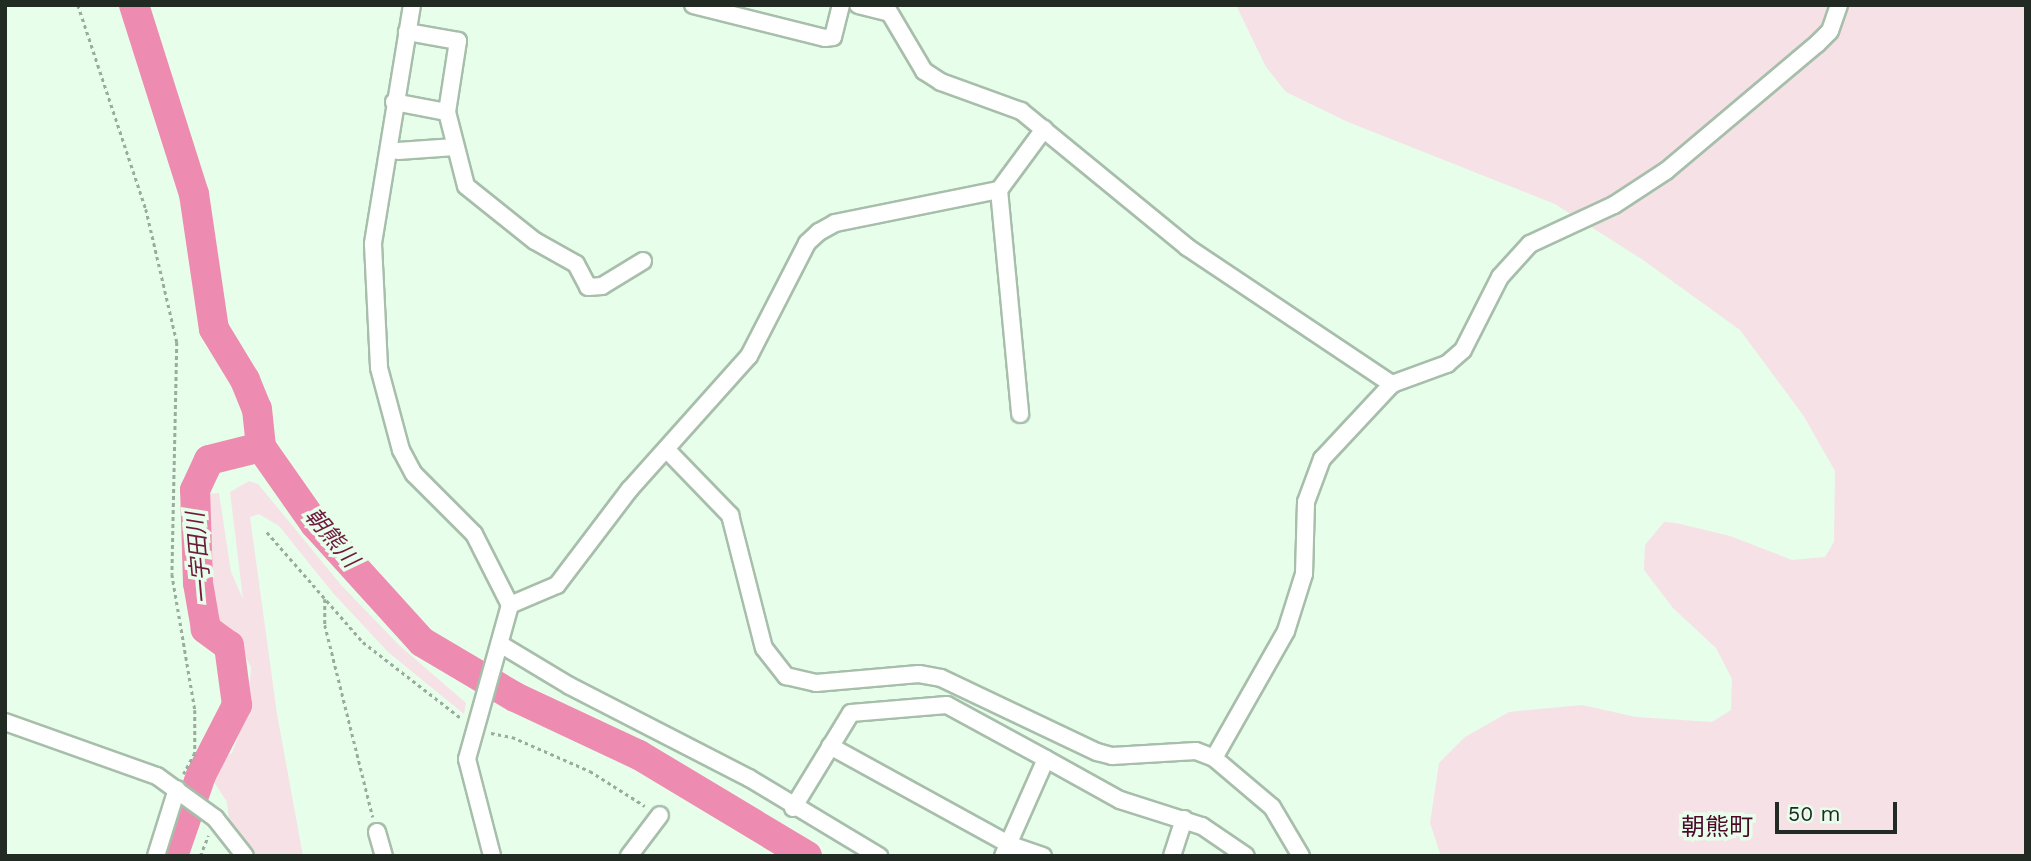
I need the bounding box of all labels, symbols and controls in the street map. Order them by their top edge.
water label: 朝熊川 [298,503,364,573]
water label: 一宇田川 [182,511,218,605]
scale bar [1779,788,1902,832]
text: 50 m [1788,801,1840,826]
district label: 朝熊町 [1681,814,1753,842]

